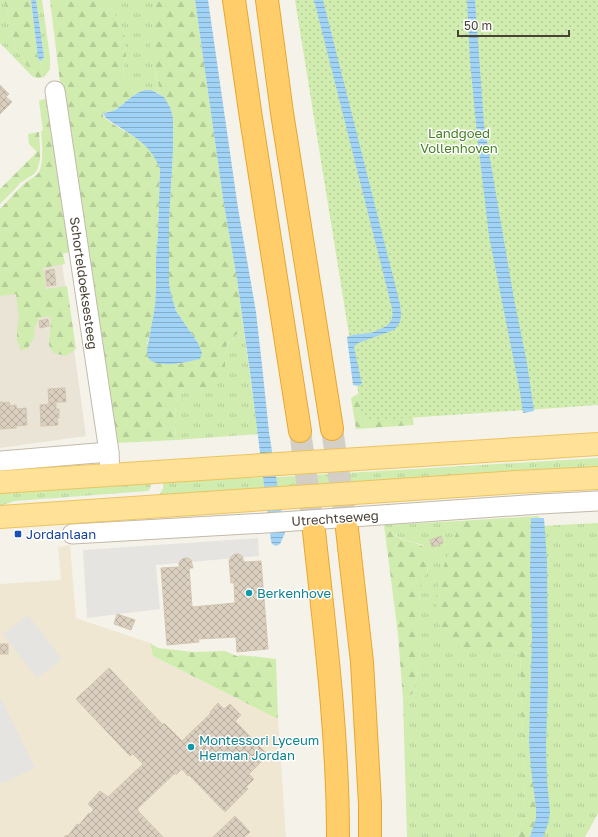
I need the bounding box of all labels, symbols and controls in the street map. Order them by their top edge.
scale bar [458,12,569,38]
text: 50 m [464,18,492,33]
park label: Landgoed Vollenhoven [420,125,498,156]
street label: Schorteldoeksesteeg [67,216,101,350]
street label: Utrechtseweg [291,507,379,529]
place label: Jordanlaan [26,526,96,542]
marker: Jordanlaan [13,529,23,539]
place label: Berkenhove [257,585,331,601]
marker: Berkenhove [244,588,254,598]
place label: Montessori Lyceum Herman Jordan [199,732,319,763]
marker: Montessori Lyceum Herman Jordan [186,742,196,752]

